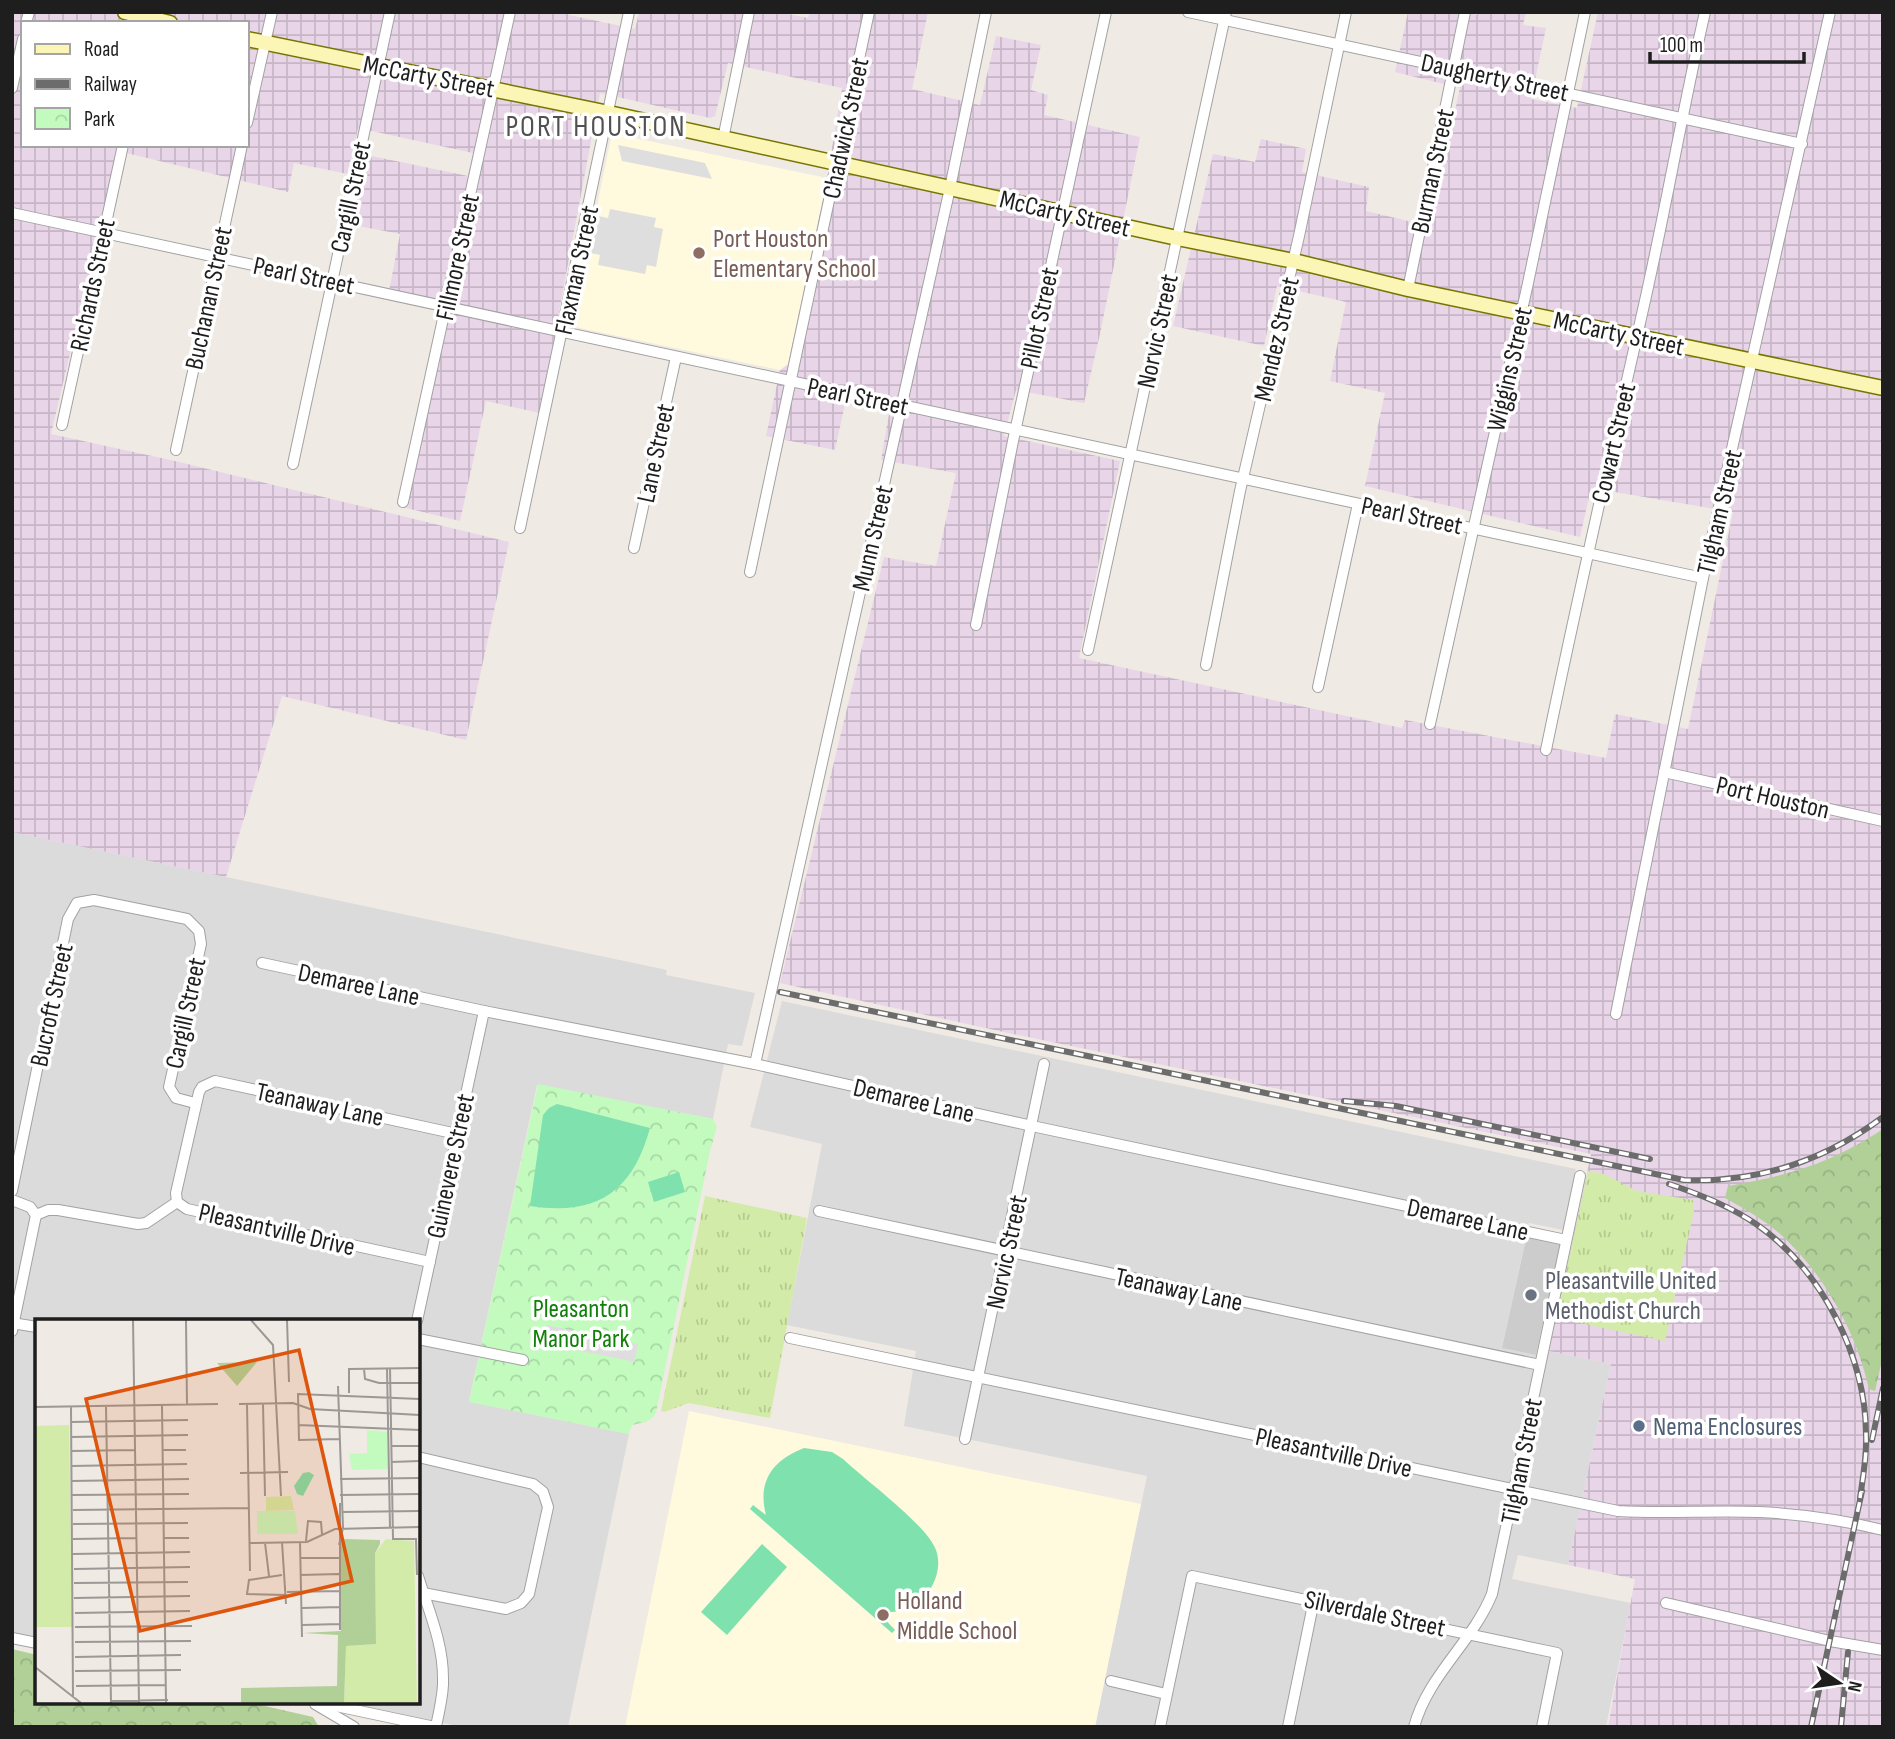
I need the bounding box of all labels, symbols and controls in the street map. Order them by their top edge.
legend [21,21,248,147]
scale bar [1650,21,1804,65]
text: 100 m [1660,33,1703,58]
text: Road [84,37,119,62]
street label: Daugherty Street [1418,48,1571,109]
street label: McCarty Street [361,50,497,105]
street label: Chadwick Street [816,55,877,202]
text: Railway [84,72,137,97]
street label: Burman Street [1405,106,1462,237]
text: Park [84,107,115,132]
district label: PORT HOUSTON [505,109,687,145]
street label: Cargill Street [325,139,378,256]
street label: McCarty Street [996,184,1133,245]
street label: Fillmore Street [430,191,487,323]
street label: Flaxman Street [549,203,606,338]
street label: Richards Street [64,216,123,354]
street label: Buchanan Street [179,224,240,373]
place label: Port Houston Elementary School [713,224,876,285]
marker: Port Houston Elementary School [691,245,707,261]
street label: Pearl Street [250,251,357,302]
street label: Pillot Street [1015,265,1066,372]
street label: Norvic Street [1131,271,1186,391]
street label: Mendez Street [1248,274,1307,405]
street label: Wiggins Street [1481,304,1540,435]
street label: McCarty Street [1551,305,1687,363]
street label: Pearl Street [804,372,911,423]
street label: Cowart Street [1586,380,1643,506]
street label: Lane Street [631,401,682,506]
street label: Tilgham Street [1691,447,1750,578]
street label: Munn Street [846,482,901,594]
street label: Pearl Street [1358,491,1465,542]
street label: Port Houston [1713,770,1832,827]
street label: Bucroft Street [24,941,81,1070]
street label: Cargill Street [160,955,213,1072]
street label: Demaree Lane [295,957,422,1013]
street label: Demaree Lane [850,1072,977,1130]
street label: Teanaway Lane [253,1077,386,1134]
street label: Guinevere Street [421,1091,482,1241]
street label: Norvic Street [980,1192,1035,1312]
street label: Demaree Lane [1404,1192,1531,1248]
street label: Pleasantville Drive [196,1197,358,1263]
street label: Teanaway Lane [1112,1262,1245,1319]
place label: Pleasantville United Methodist Church [1545,1266,1717,1327]
marker: Pleasantville United Methodist Church [1523,1287,1539,1303]
park label: Pleasanton Manor Park [532,1294,630,1355]
inset map [35,1319,420,1704]
street label: Tilgham Street [1495,1396,1550,1527]
place label: Nema Enclosures [1653,1412,1802,1443]
marker: Nema Enclosures [1631,1418,1647,1434]
street label: Pleasantville Drive [1253,1422,1415,1485]
street label: Silverdale Street [1301,1584,1448,1645]
place label: Holland Middle School [897,1586,1017,1647]
marker: Holland Middle School [875,1607,891,1623]
north arrow [1804,1648,1874,1718]
text: N [1842,1679,1866,1694]

